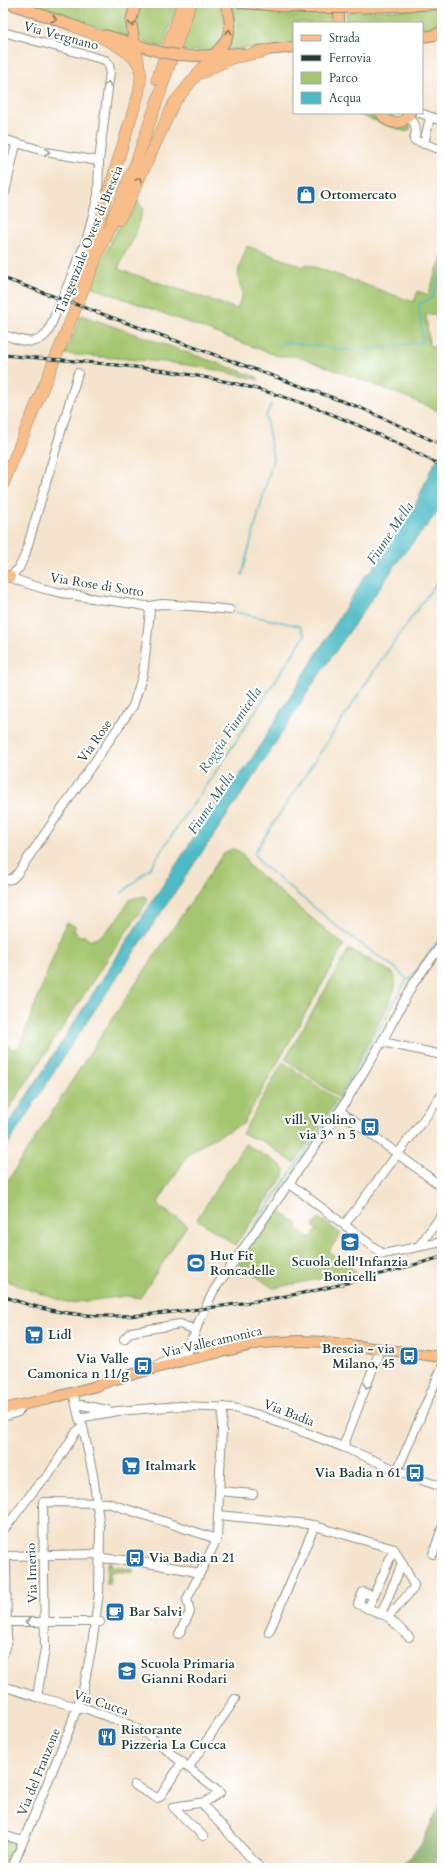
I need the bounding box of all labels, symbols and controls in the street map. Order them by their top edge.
one-way arrow [50,14,57,23]
street label: Via Vergnano [21,17,101,55]
one-way arrow [128,21,136,27]
legend [293,22,423,114]
one-way arrow [224,28,232,35]
text: Strada [329,30,361,46]
text: Ferrovia [329,50,372,66]
text: Parco [329,70,358,86]
one-way arrow [104,81,112,87]
text: Acqua [329,90,362,106]
one-way arrow [44,148,50,156]
street label: Tangenziale Ovest di Brescia [51,162,127,317]
one-way arrow [134,177,142,184]
shop icon: Ortomercato [295,184,317,206]
place label: Ortomercato [320,186,397,204]
water label: Fiume Mella [362,498,418,568]
street label: Via Rose di Sotto [49,569,145,601]
water label: Roggia Fiumicella [194,683,266,777]
street label: Via Rose [74,716,116,766]
water label: Fiume Mella [183,768,239,838]
place label: vill. Violino via 3^ n 5 [284,1111,356,1144]
bus stop icon: vill. Violino via 3^ n 5 [359,1116,381,1138]
school or university icon: Scuola dell'Infanzia Bonicelli [339,1231,361,1253]
place label: Hut Fit Roncadelle [210,1247,276,1280]
sports icon: Hut Fit Roncadelle [185,1252,207,1274]
place label: Scuola dell'Infanzia Bonicelli [292,1253,409,1286]
street label: Via Vallecamonica [160,1322,264,1362]
supermarket icon: Lidl [23,1324,45,1346]
place label: Lidl [48,1326,72,1344]
place label: Brescia - via Milano, 45 [322,1340,396,1373]
bus stop icon: Brescia - via Milano, 45 [398,1345,420,1367]
place label: Via Valle Camonica n 11/g [27,1350,129,1383]
bus stop icon: Via Valle Camonica n 11/g [132,1355,154,1377]
one-way arrow [363,1382,371,1389]
street label: Via Badia [261,1395,317,1431]
supermarket icon: Italmark [120,1455,142,1477]
place label: Italmark [145,1457,197,1475]
bus stop icon: Via Badia n 61 [404,1462,426,1484]
place label: Via Badia n 61 [315,1464,401,1482]
street label: Via Irnerio [22,1543,42,1603]
bus stop icon: Via Badia n 21 [124,1547,146,1569]
place label: Via Badia n 21 [149,1549,235,1567]
cafe icon: Bar Salvi [104,1601,126,1623]
place label: Bar Salvi [129,1603,182,1621]
one-way arrow [25,1618,31,1626]
place label: Scuola Primaria Gianni Rodari [141,1655,236,1688]
school or university icon: Scuola Primaria Gianni Rodari [116,1660,138,1682]
street label: Via Cucca [71,1686,131,1720]
place label: Ristorante Pizzeria La Cucca [121,1721,227,1754]
street label: Via del Franzone [13,1725,65,1819]
restaurant icon: Ristorante Pizzeria La Cucca [96,1726,118,1748]

